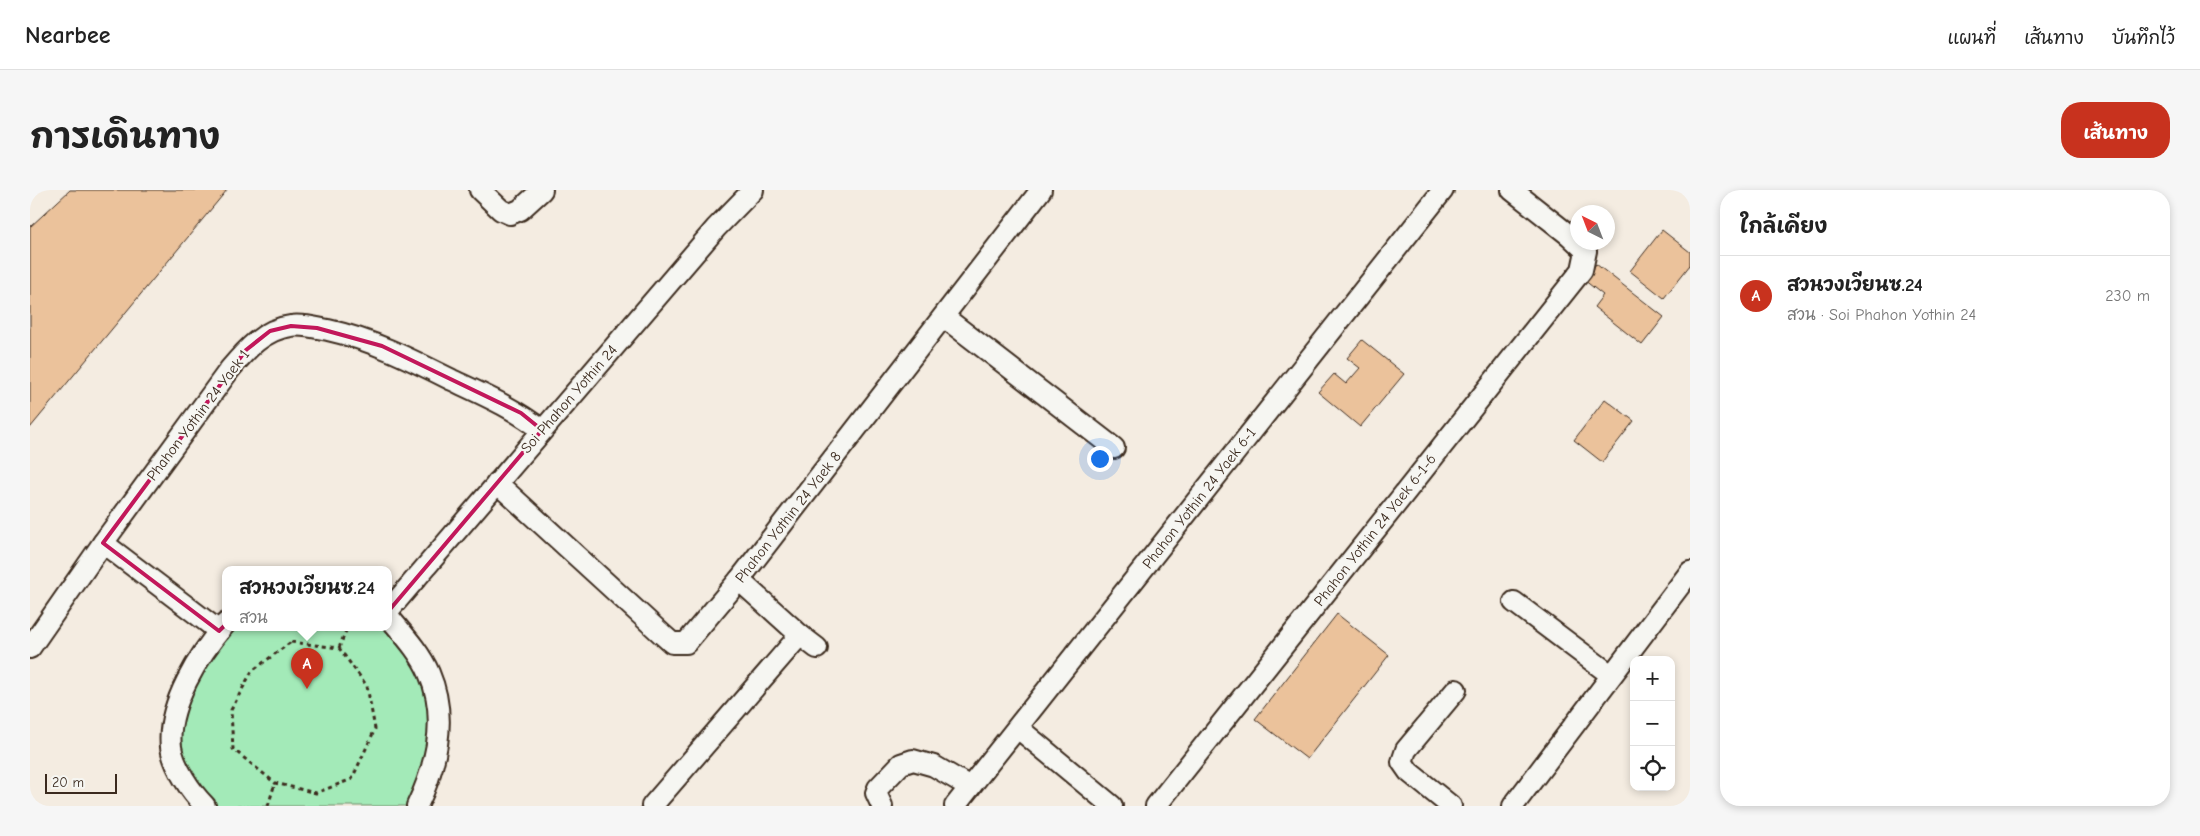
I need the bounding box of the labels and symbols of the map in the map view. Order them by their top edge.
north arrow [1570,205,1615,250]
street label: Soi Phahon Yothin 24 [517,341,621,457]
street label: Phahon Yothin 24 Yaek 1 [143,346,253,484]
street label: Phahon Yothin 24 Yaek 6-1 [1138,424,1260,572]
your location [1087,446,1113,472]
street label: Phahon Yothin 24 Yaek 8 [731,448,845,586]
street label: Phahon Yothin 24 Yaek 6-1-6 [1310,450,1440,610]
pin: A [291,648,323,689]
scale bar [45,771,118,794]

